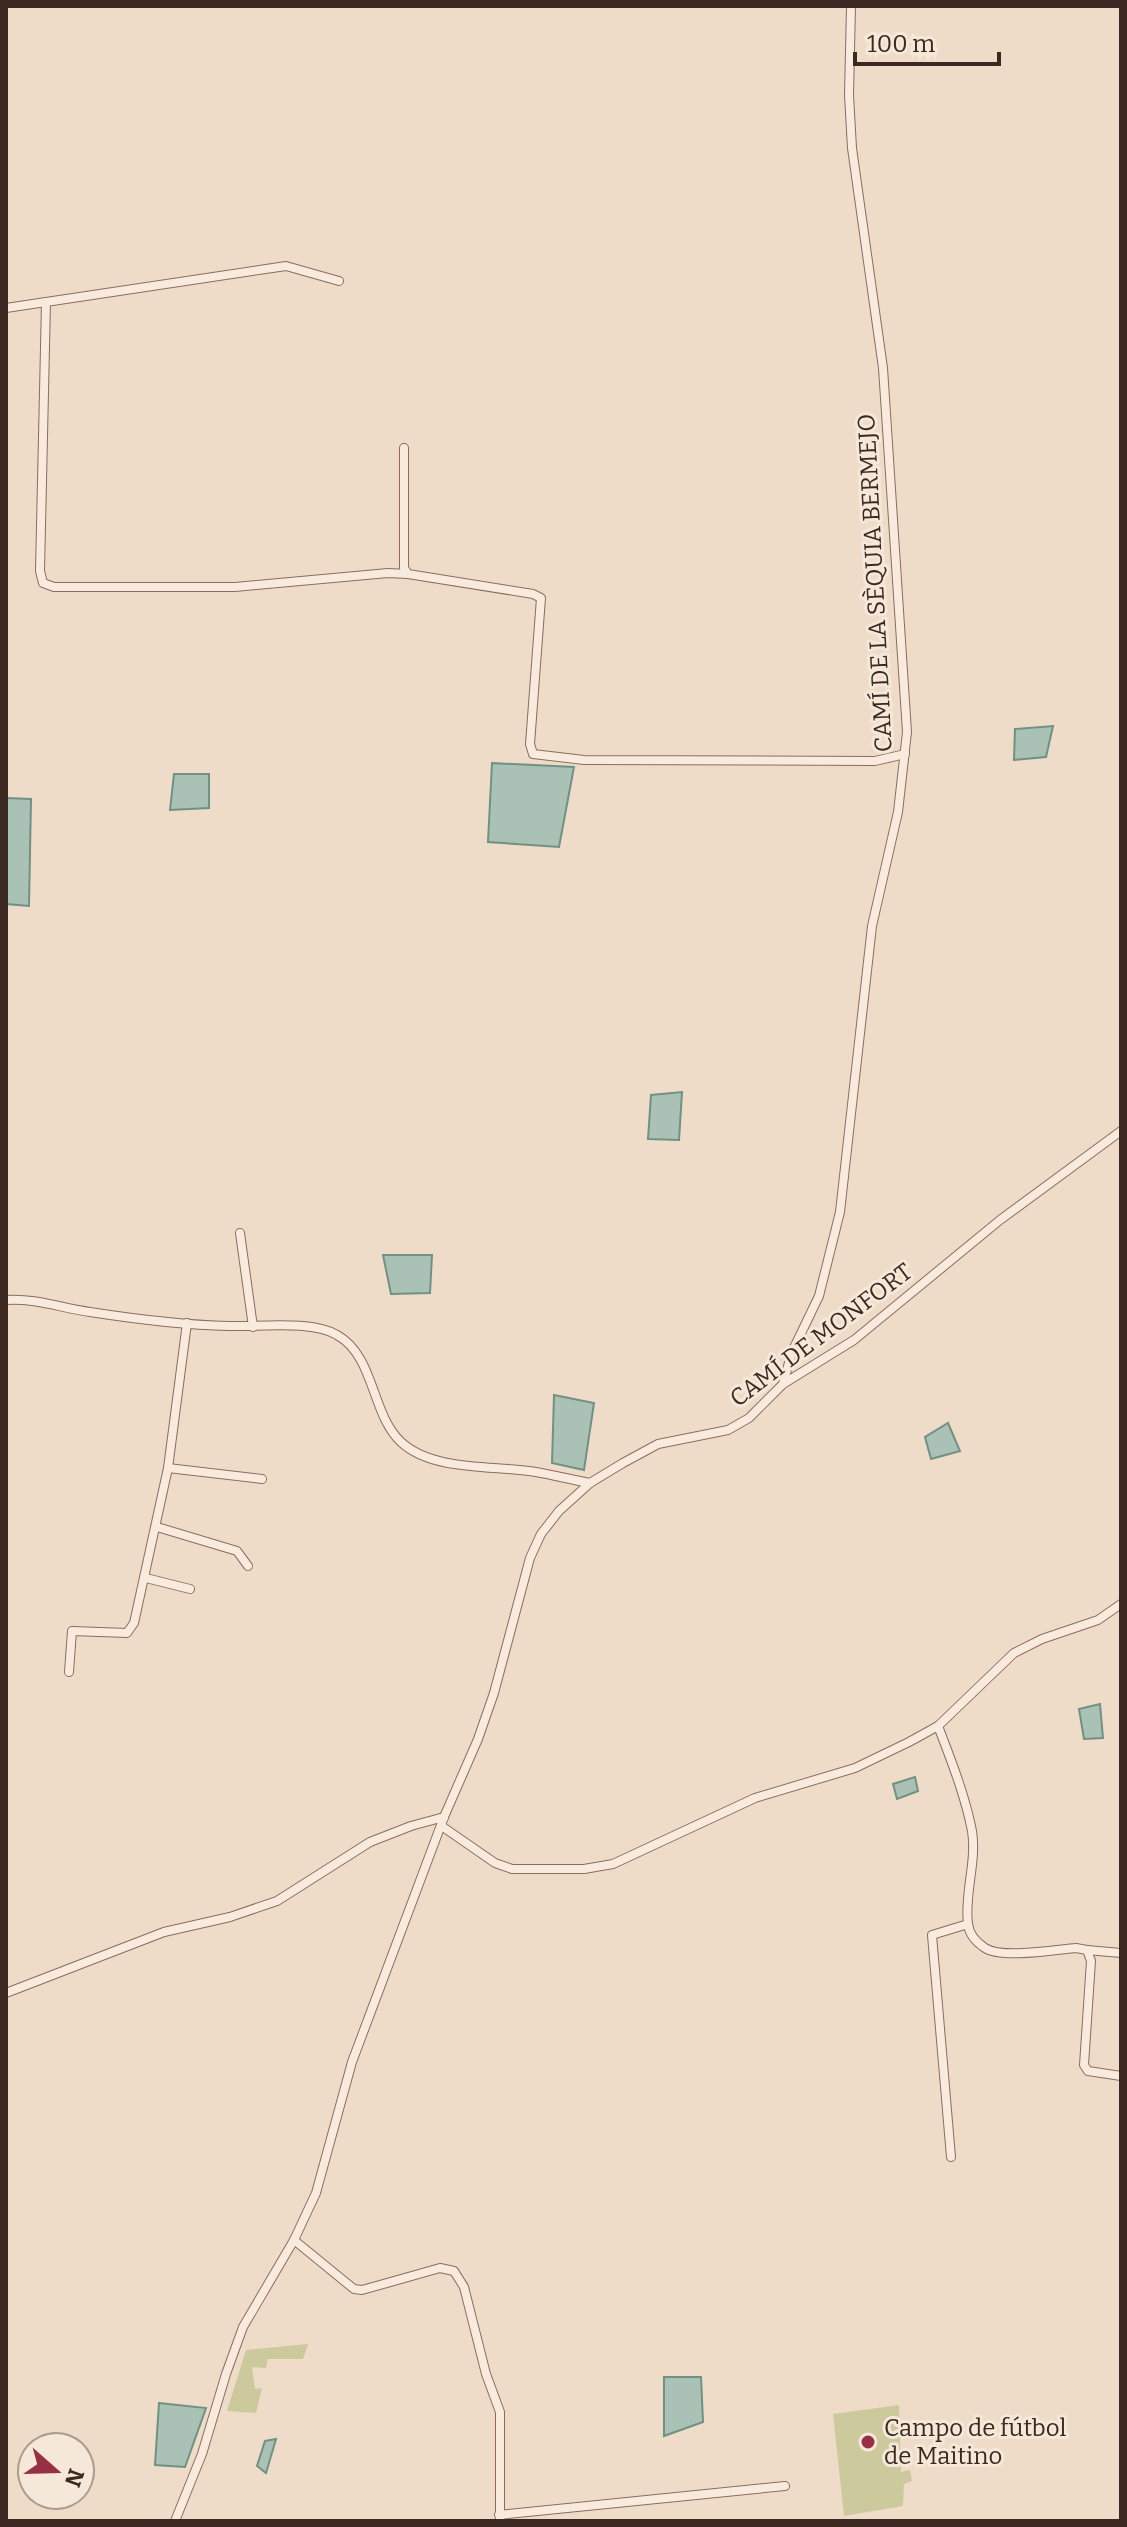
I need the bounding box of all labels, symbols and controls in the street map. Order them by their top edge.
scale bar [855,16,999,66]
text: 100 m [867,30,935,58]
street label: CAMÍ DE LA SÈQUIA BERMEJO [851,413,898,753]
street label: CAMÍ DE MONFORT [724,1257,918,1413]
place label: Campo de fútbol de Maitino [884,2414,1067,2470]
north arrow [16,2431,96,2511]
marker: Campo de fútbol de Maitino [859,2433,877,2451]
text: N [59,2465,90,2490]

